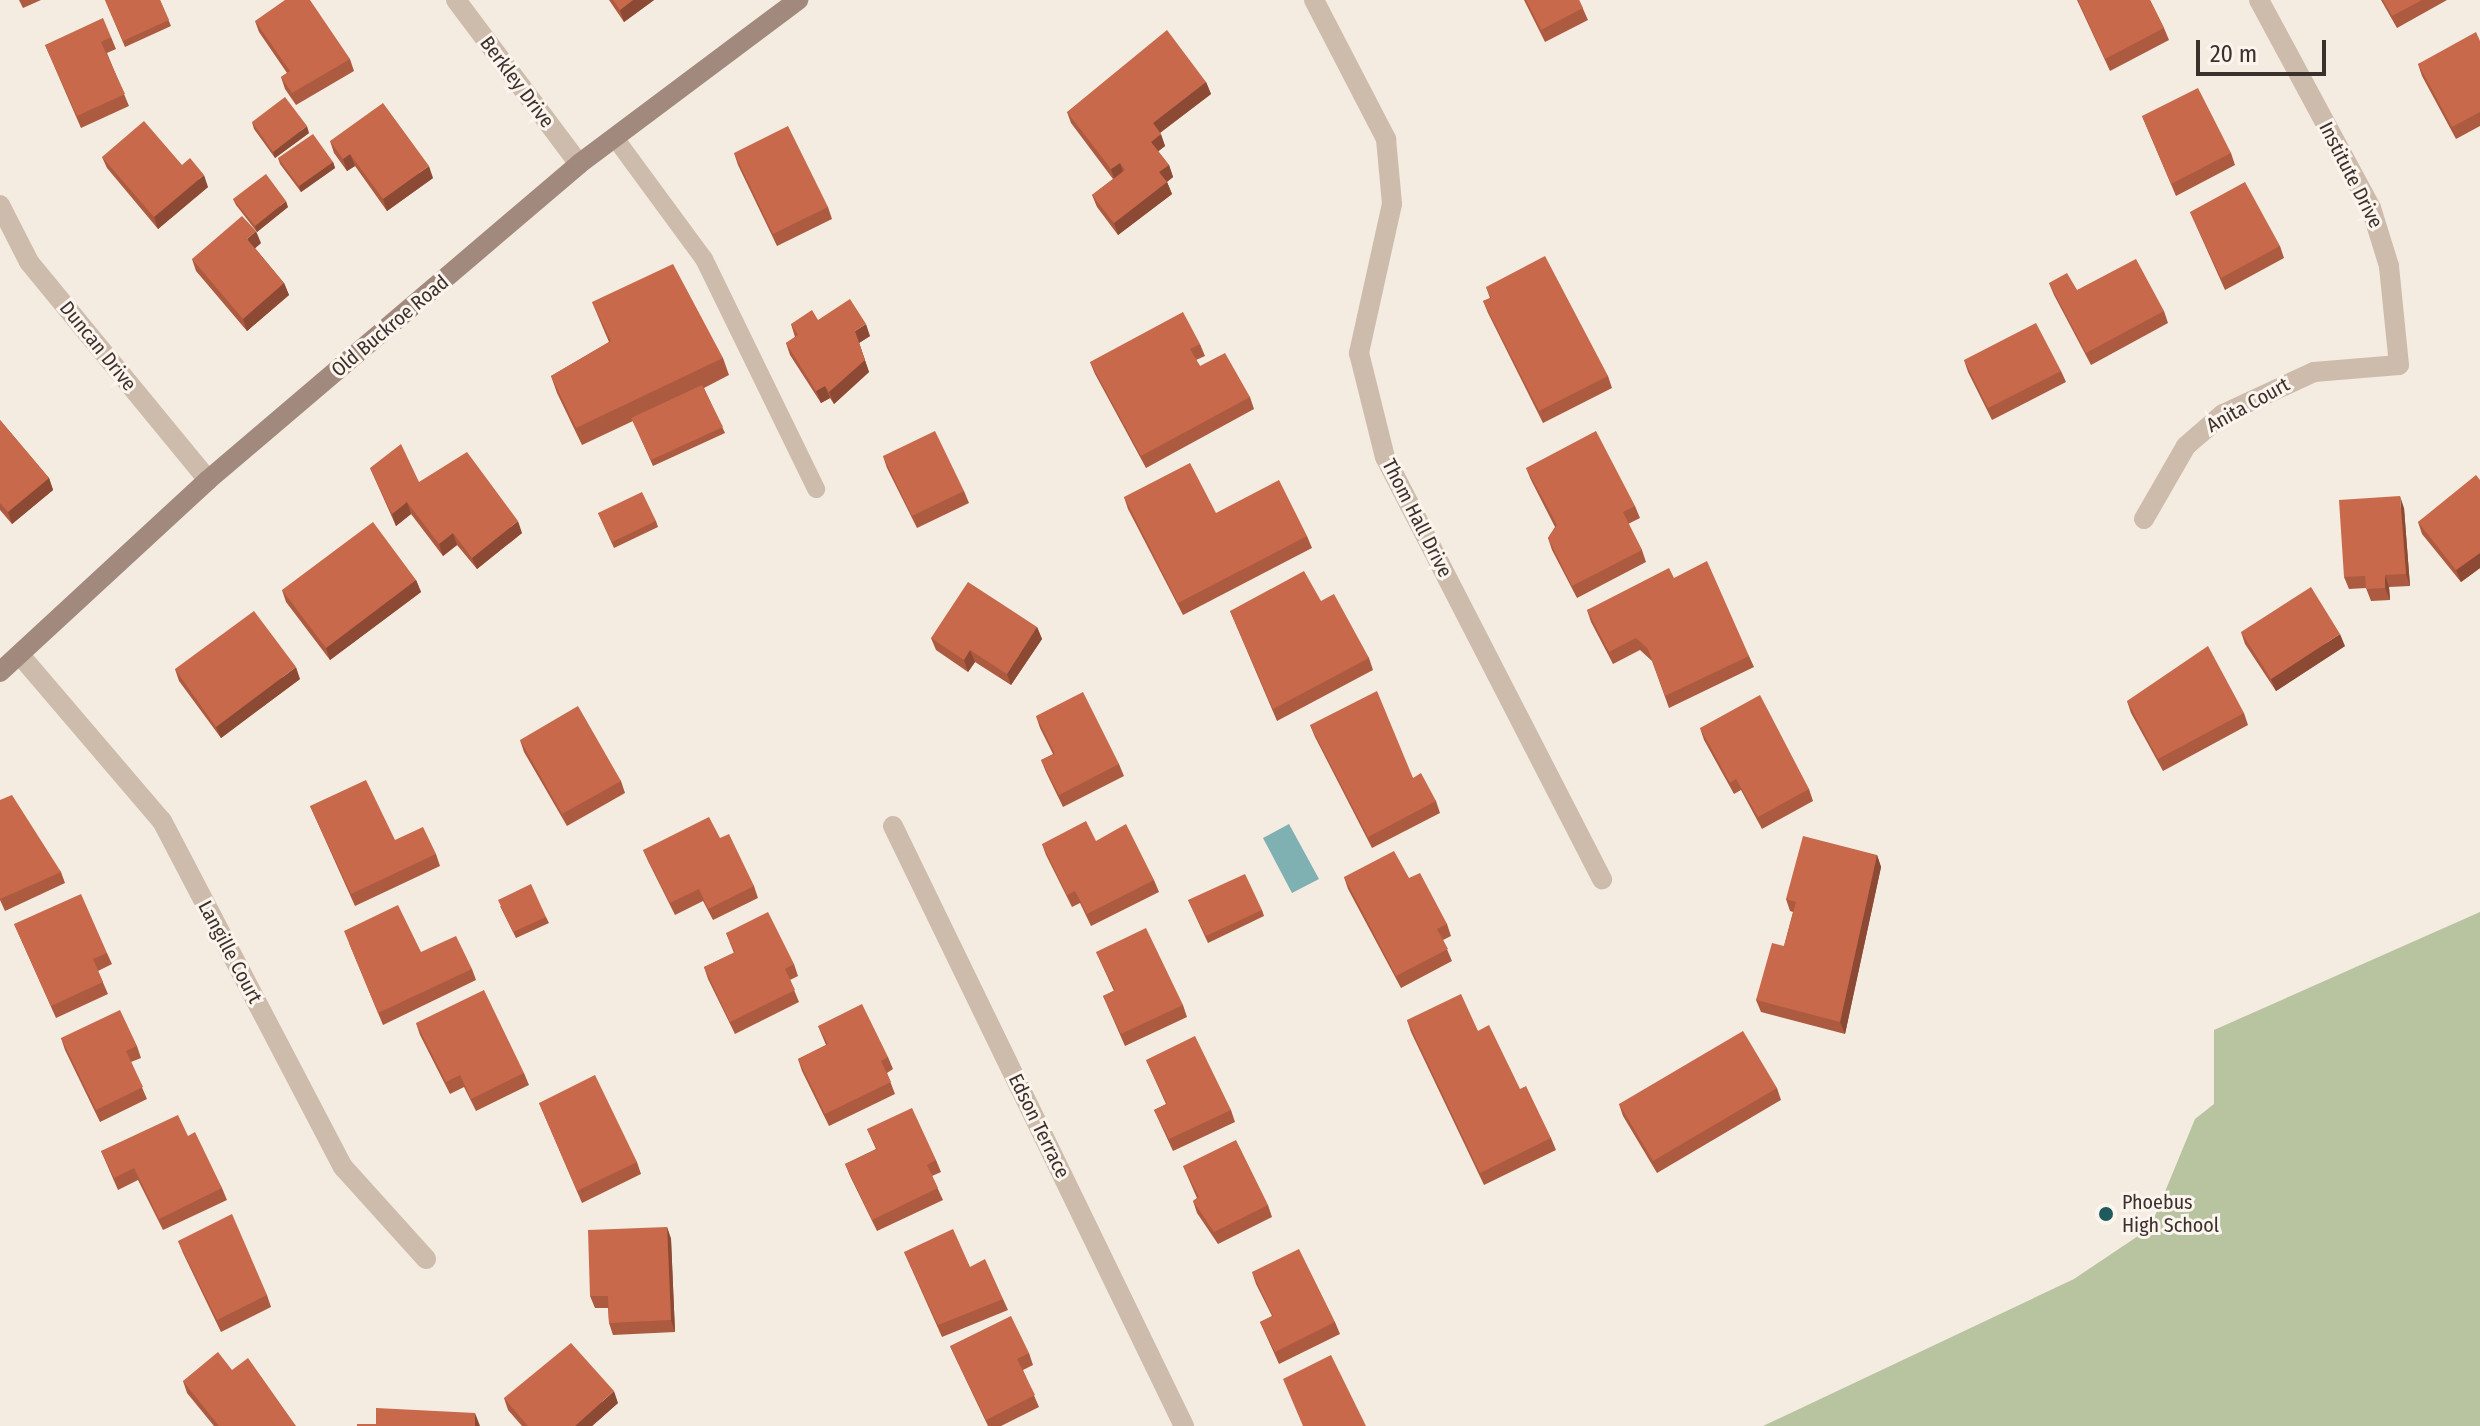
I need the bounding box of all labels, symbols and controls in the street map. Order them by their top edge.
scale bar [2200,24,2330,74]
street label: Berkley Drive [475,32,559,132]
text: 20 m [2210,40,2257,68]
street label: Institute Drive [2314,118,2388,232]
street label: Old Buckroe Road [327,270,453,382]
street label: Duncan Drive [55,296,141,396]
street label: Anita Court [2202,372,2294,438]
street label: Thom Hall Drive [1377,455,1457,581]
street label: Langille Court [193,897,267,1007]
street label: Edson Terrace [1003,1070,1075,1182]
place label: Phoebus High School [2122,1190,2219,1237]
marker: Phoebus High School [2097,1205,2115,1223]

